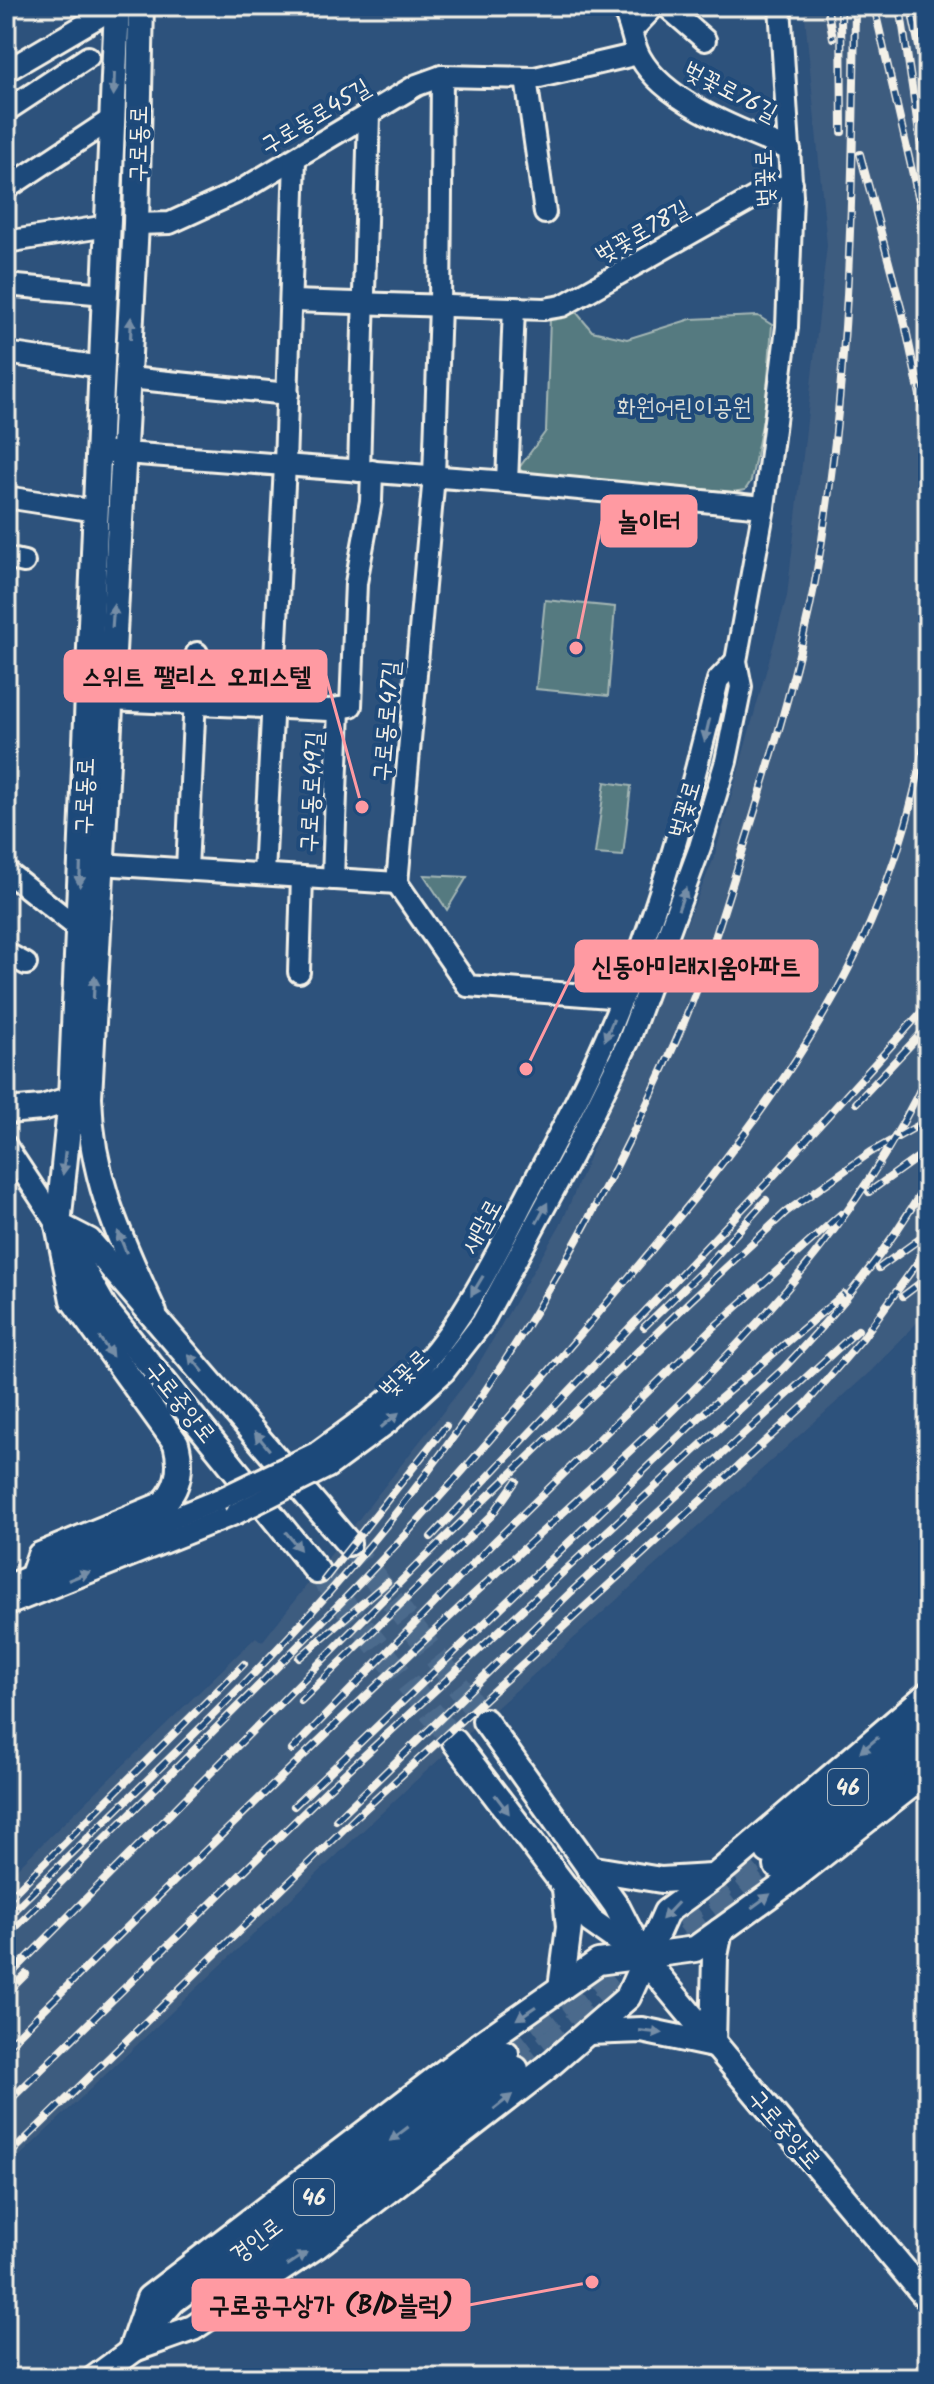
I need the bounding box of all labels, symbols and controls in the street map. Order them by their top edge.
street label: 벚꽃로76길 [676,51,784,133]
street label: 구로동로45길 [253,69,378,166]
one-way arrow [107,72,120,97]
street label: 구로동로 [119,105,160,183]
street label: 벚꽃로 [745,148,786,208]
street label: 벚꽃로78길 [588,190,697,274]
one-way arrow [125,315,138,340]
park label: 화원어린이공원 [616,389,752,428]
callout: 놀이터 [602,496,696,546]
text: 놀이터 [618,502,680,544]
one-way arrow [107,603,120,628]
callout: 스위트 팰리스 오피스텔 [65,651,326,701]
text: 스위트 팰리스 오피스텔 [81,657,312,699]
street label: 구로동로47길 [363,659,412,783]
one-way arrow [700,718,713,743]
street label: 구로동로49길 [290,730,335,854]
street label: 구로동로 [65,757,106,835]
street label: 벚꽃로 [658,776,713,843]
one-way arrow [74,863,87,888]
one-way arrow [677,887,689,911]
callout: 신동아미래지움아파트 [576,941,817,991]
text: 신동아미래지움아파트 [591,947,801,989]
one-way arrow [88,974,101,999]
one-way arrow [602,1019,615,1042]
one-way arrow [57,1151,70,1176]
street label: 새말로 [451,1192,513,1262]
one-way arrow [536,1201,549,1224]
one-way arrow [115,1230,128,1254]
one-way arrow [470,1275,484,1297]
one-way arrow [98,1337,113,1358]
street label: 벚꽃로 [371,1340,440,1408]
street label: 구로중앙로 [134,1353,225,1453]
one-way arrow [188,1353,205,1373]
one-way arrow [380,1412,400,1429]
one-way arrow [254,1431,271,1451]
one-way arrow [284,1531,301,1551]
one-way arrow [67,1569,91,1582]
one-way arrow [860,1736,880,1753]
road number: 46 [828,1769,868,1805]
one-way arrow [494,1793,510,1815]
one-way arrow [751,1894,772,1910]
one-way arrow [661,1902,680,1921]
one-way arrow [515,2005,536,2020]
one-way arrow [639,2025,664,2038]
street label: 구로중앙로 [737,2081,830,2179]
one-way arrow [493,2094,513,2110]
one-way arrow [389,2125,409,2141]
road number: 46 [294,2179,334,2215]
street label: 경인로 [222,2208,292,2274]
one-way arrow [286,2252,307,2267]
callout: 구로공구상가 (B/D블럭) [193,2280,469,2330]
text: 구로공구상가 (B/D블럭) [209,2286,453,2328]

